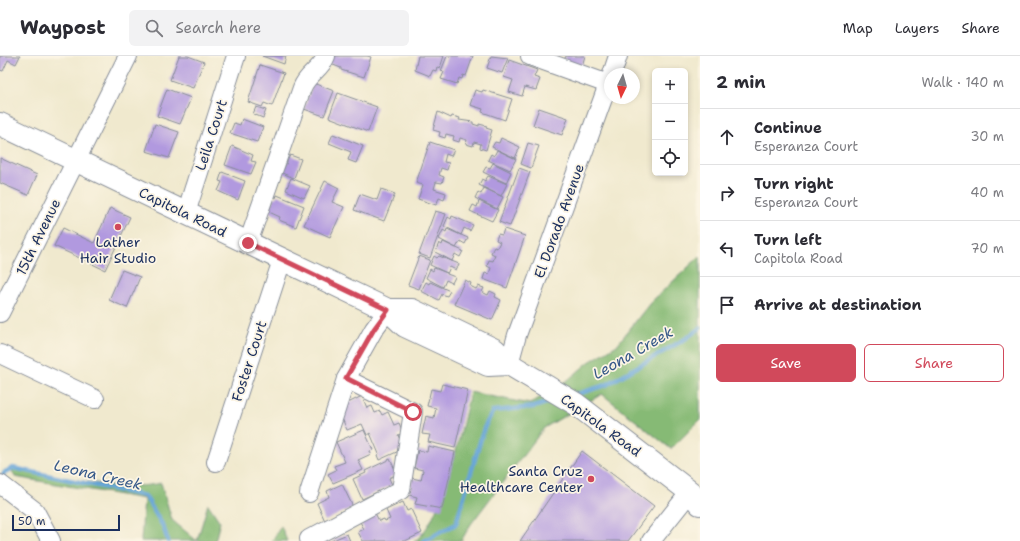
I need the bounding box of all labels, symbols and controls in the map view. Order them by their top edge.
search box [129,10,409,46]
text: Waypost [20,15,105,40]
icon: search [143,17,165,39]
text: Search here [175,18,261,38]
text: Map [843,19,873,37]
text: Layers [895,19,939,37]
text: Share [961,19,1000,37]
north arrow [604,68,640,104]
map controls [652,68,688,176]
button: + [652,68,688,104]
text: 2 min [716,71,766,93]
text: Walk · 140 m [921,74,1004,91]
street label: Leila Court [191,97,231,173]
button: − [652,104,688,140]
text: Continue [754,118,822,138]
icon: ahead [716,126,738,148]
text: 30 m [970,128,1004,145]
text: Esperanza Court [754,138,858,155]
button: locate [652,140,688,176]
street label: El Dorado Avenue [530,161,588,281]
text: Turn right [754,174,834,194]
icon: right [716,182,738,204]
street label: Capitola Road [136,183,230,241]
text: 40 m [970,184,1004,201]
text: Esperanza Court [754,194,858,211]
street label: 15th Avenue [12,196,64,278]
marker: Lather Hair Studio [113,222,123,232]
text: Turn left [754,230,822,250]
place label: Lather Hair Studio [80,233,156,267]
route end [239,234,257,252]
icon: left [716,238,738,260]
text: 70 m [970,240,1004,257]
text: Capitola Road [754,250,843,267]
icon: arrive [716,294,738,316]
text: Arrive at destination [754,295,922,315]
street label: Foster Court [227,318,271,404]
water label: Leona Creek [589,322,677,384]
button: Save [716,344,856,382]
button: Share [864,344,1004,382]
street label: Capitola Road [557,390,645,460]
route start [404,403,422,421]
water label: Leona Creek [52,455,144,495]
place label: Santa Cruz Healthcare Center [460,462,583,496]
marker: Santa Cruz Healthcare Center [586,474,596,484]
scale bar [12,513,120,532]
text: 50 m [18,514,46,529]

